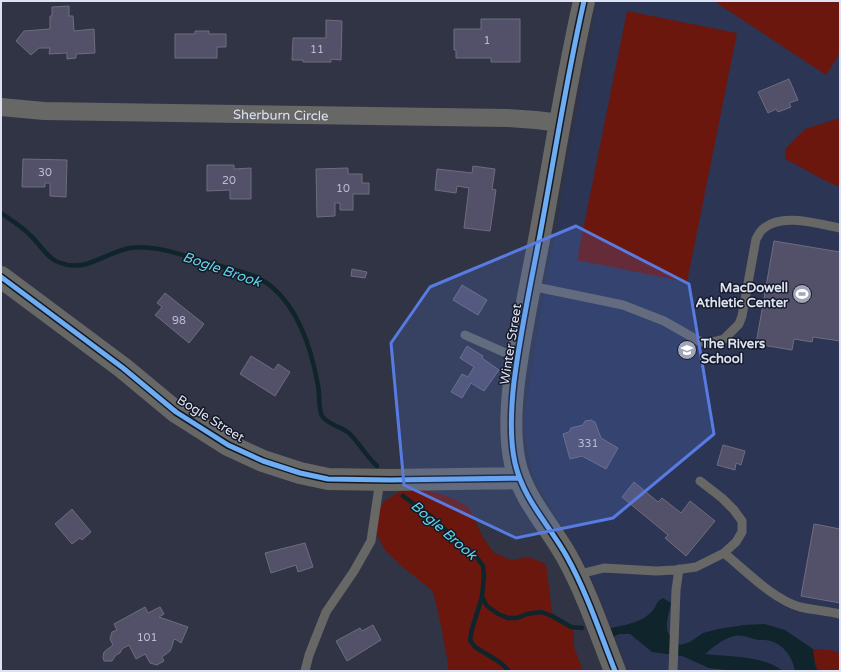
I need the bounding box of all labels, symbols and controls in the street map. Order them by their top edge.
house number: 1 [484,34,490,47]
house number: 11 [310,43,324,56]
street label: Sherburn Circle [233,107,329,124]
house number: 30 [38,166,52,179]
house number: 20 [222,174,236,187]
house number: 10 [336,182,350,195]
water label: Bogle Brook [181,248,264,291]
place label: MacDowell Athletic Center [695,280,789,311]
sports icon: MacDowell Athletic Center [791,283,813,305]
street label: Winter Street [497,303,525,386]
house number: 98 [172,314,186,327]
place label: The Rivers School [700,336,765,367]
school or university icon: The Rivers School [676,339,698,361]
street label: Bogle Street [174,392,247,446]
house number: 331 [578,437,598,450]
water label: Bogle Brook [407,497,481,564]
house number: 101 [137,631,157,644]

